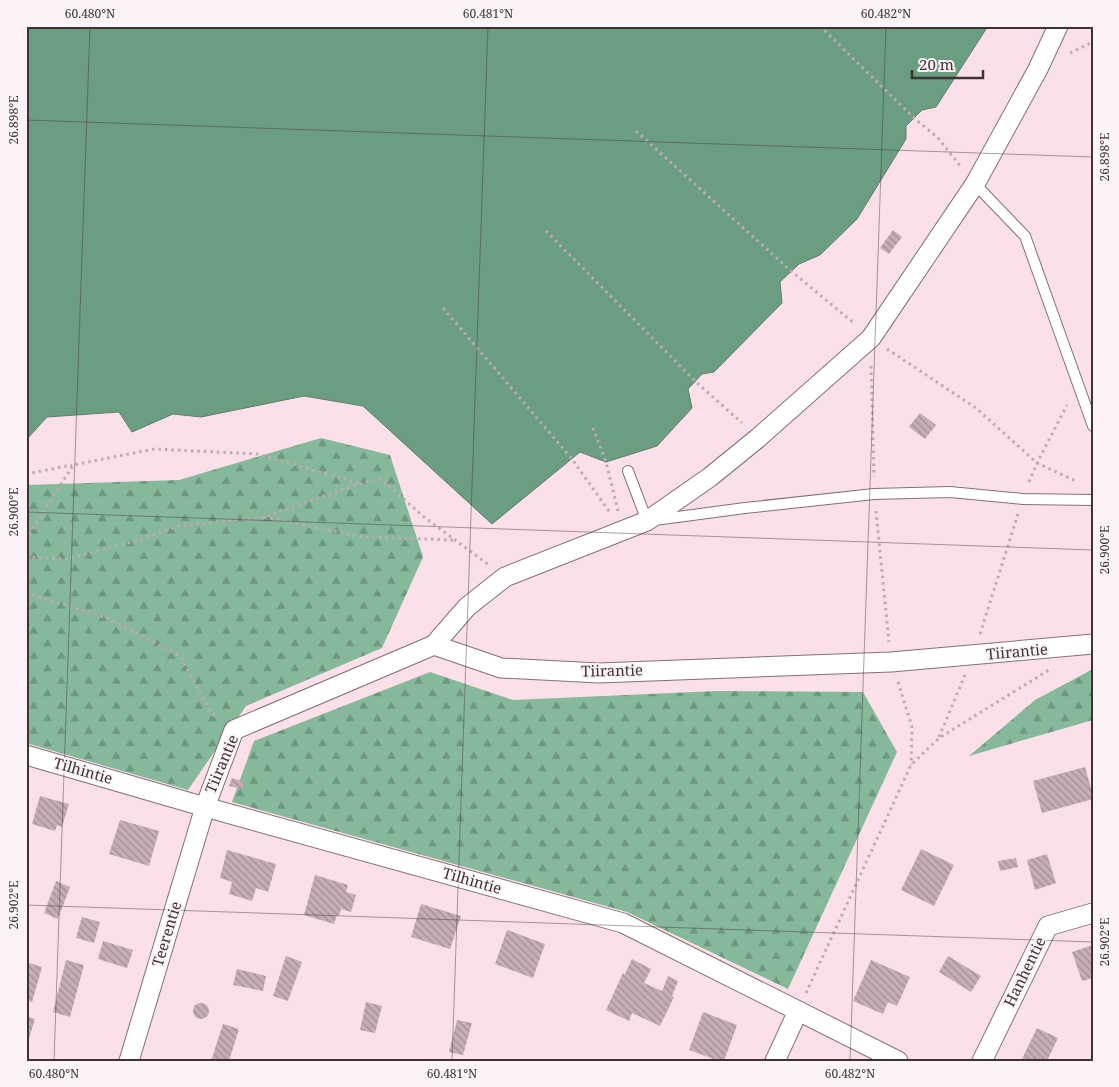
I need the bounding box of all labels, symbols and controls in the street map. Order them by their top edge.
text: 60.480°N [65,5,115,22]
text: 60.481°N [463,5,513,22]
text: 60.482°N [861,5,911,22]
scale bar [912,48,983,80]
text: 20 m [919,54,954,74]
text: 26.898°E [5,96,22,144]
text: 26.898°E [1096,133,1113,181]
text: 26.900°E [5,488,22,536]
text: 26.900°E [1096,526,1113,574]
street label: Tiirantie [985,638,1049,664]
street label: Tiirantie [581,659,643,681]
street label: Tiirantie [200,731,242,796]
street label: Tilhintie [51,752,115,788]
street label: Tilhintie [440,862,504,898]
text: 26.902°E [5,881,22,929]
street label: Teerentie [147,899,185,969]
text: 26.902°E [1096,918,1113,966]
street label: Hanhentie [999,933,1050,1010]
text: 60.480°N [29,1065,79,1082]
text: 60.481°N [427,1065,477,1082]
text: 60.482°N [825,1065,875,1082]

